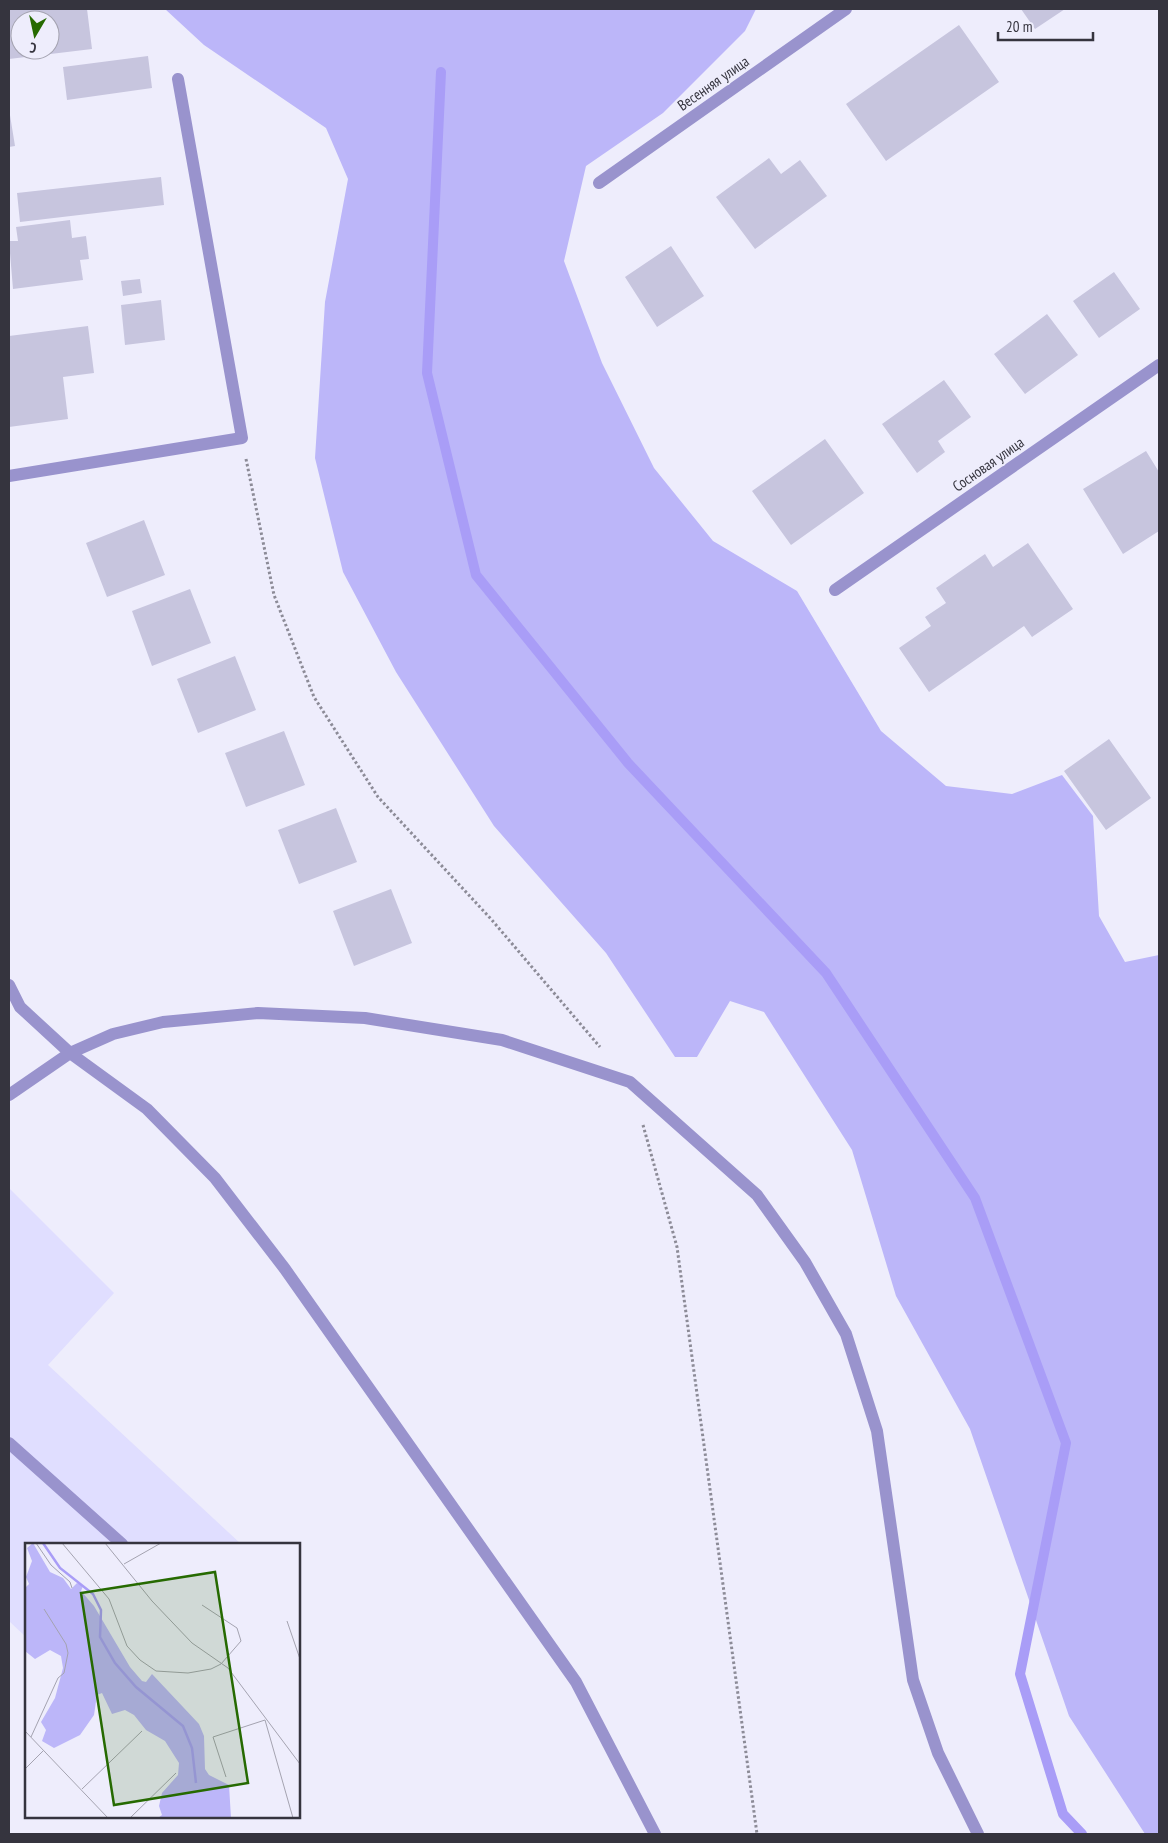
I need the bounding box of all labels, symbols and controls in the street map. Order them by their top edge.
north arrow [10,10,60,60]
scale bar [998,10,1093,42]
text: 20 m [1006,17,1032,36]
text: С [28,38,38,57]
street label: Весенняя улица [674,51,752,115]
street label: Сосновая улица [949,432,1027,496]
inset map [25,1543,300,1818]

